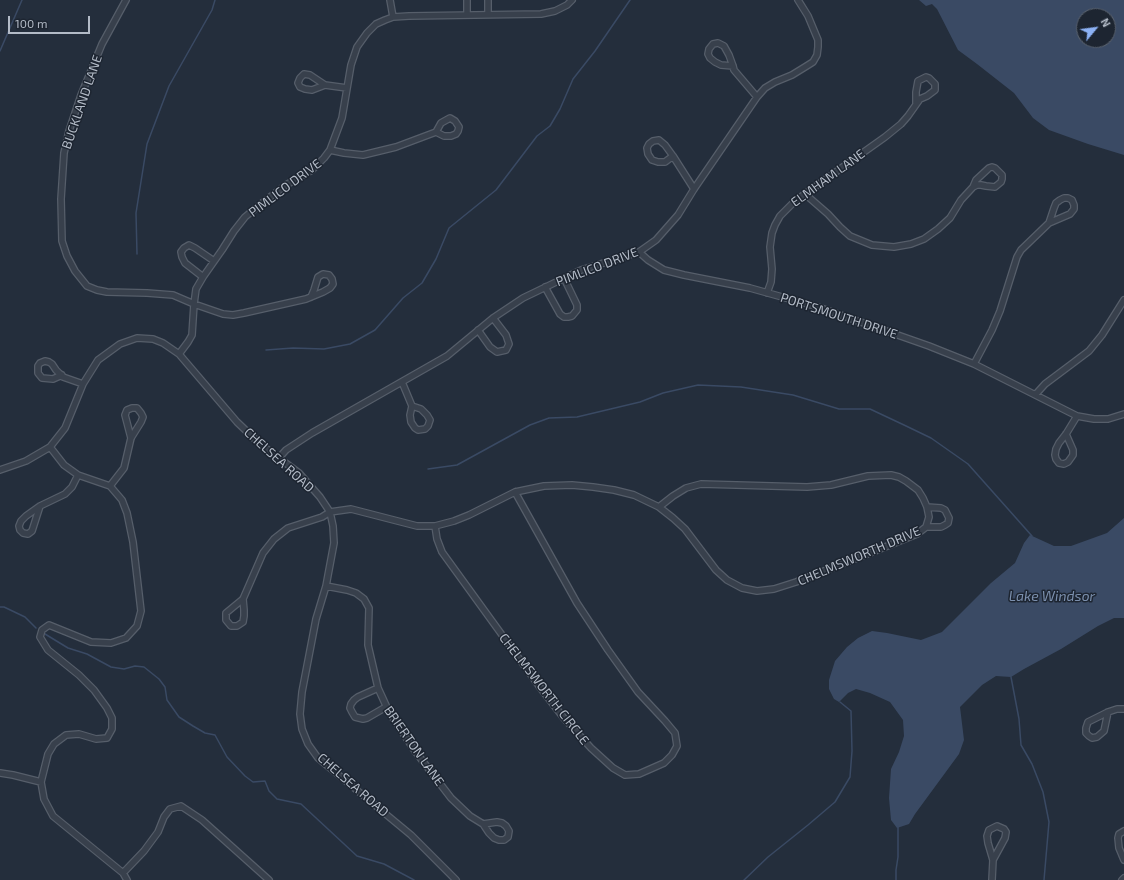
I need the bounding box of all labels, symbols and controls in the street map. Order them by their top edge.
scale bar [10,8,92,34]
north arrow [1076,8,1116,48]
text: 100 m [15,16,47,30]
text: N [1098,16,1114,29]
street label: BUCKLAND LANE [59,53,105,151]
street label: ELMHAM LANE [788,146,868,210]
street label: PIMLICO DRIVE [246,156,324,220]
street label: PIMLICO DRIVE [554,244,640,290]
street label: PORTSMOUTH DRIVE [778,290,900,342]
street label: CHELSEA ROAD [241,424,317,496]
street label: CHELMSWORTH DRIVE [795,523,923,589]
water label: Lake Windsor [1009,588,1095,604]
street label: CHELMSWORTH CIRCLE [496,630,592,748]
street label: BRIERTON LANE [381,703,447,789]
street label: CHELSEA ROAD [314,750,392,820]

